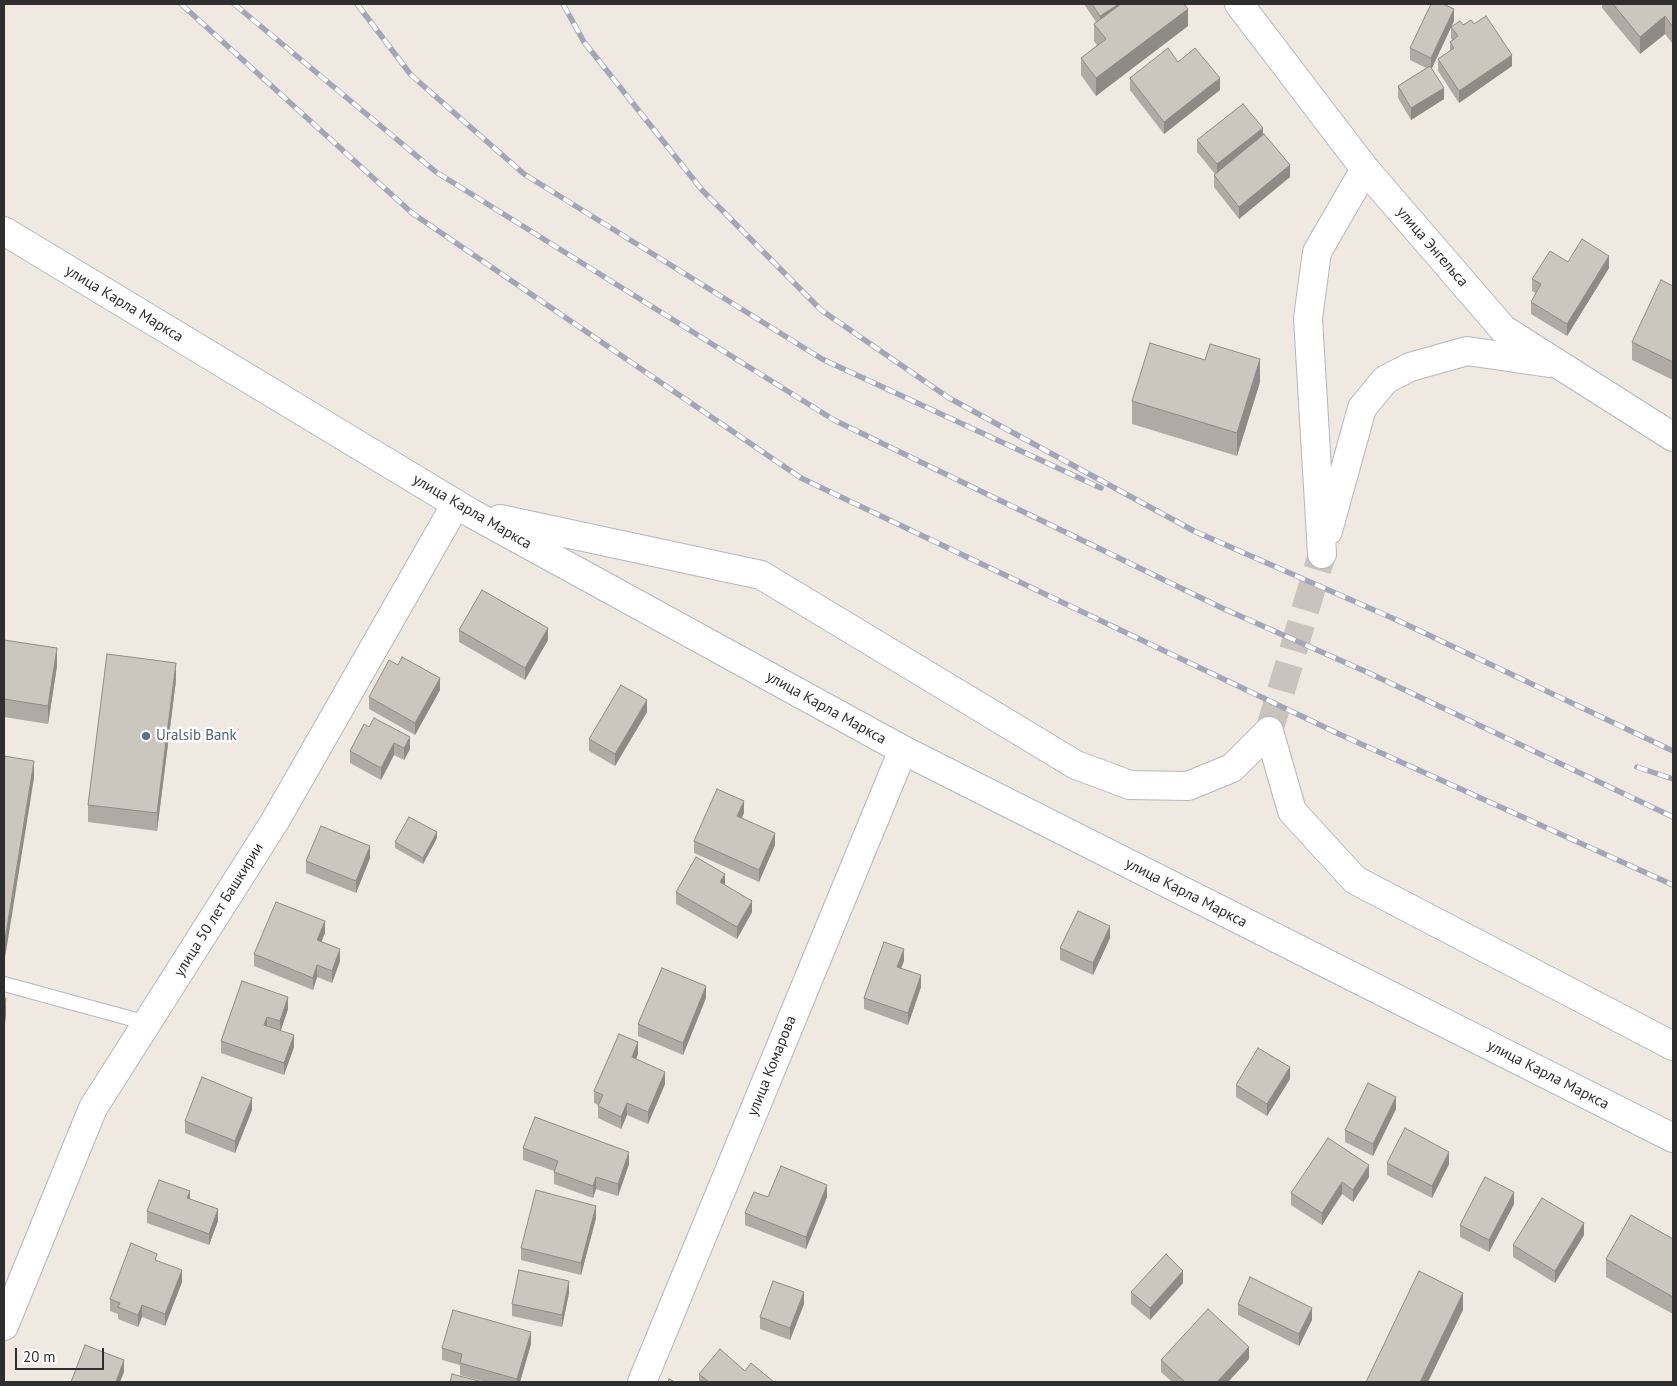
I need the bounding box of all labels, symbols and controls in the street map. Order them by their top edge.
street label: улица Энгельса [1392,203,1472,291]
street label: улица Карла Маркса [62,262,186,346]
street label: улица Карла Маркса [409,471,535,553]
street label: улица Карла Маркса [763,668,889,748]
place label: Uralsib Bank [156,727,237,745]
marker: Uralsib Bank [140,730,152,742]
street label: улица 50 лет Башкирии [170,840,268,980]
street label: улица Карла Маркса [1122,854,1250,932]
street label: улица Комарова [744,1013,800,1119]
street label: улица Карла Маркса [1484,1036,1612,1114]
scale bar [18,1338,106,1370]
text: 20 m [23,1347,56,1366]

